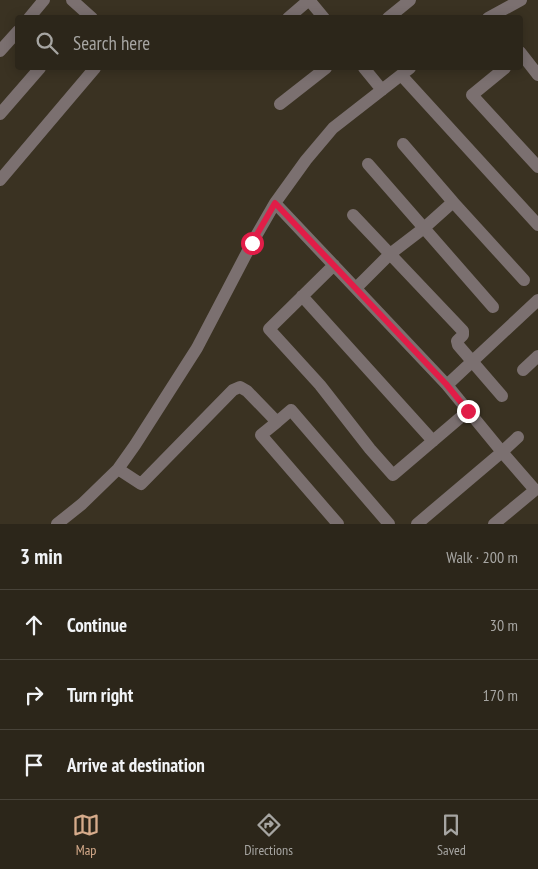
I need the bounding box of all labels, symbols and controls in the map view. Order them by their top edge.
search box [15,15,523,70]
icon: search [33,29,61,57]
text: Search here [73,31,150,55]
route start [241,232,264,255]
route end [457,400,480,423]
text: 3 min [20,543,62,570]
text: Walk · 200 m [446,547,518,567]
icon: ahead [20,611,48,639]
text: Continue [67,613,127,637]
text: 30 m [490,615,518,635]
icon: right [20,681,48,709]
text: Turn right [67,683,133,707]
text: 170 m [483,685,518,705]
icon: arrive [20,751,48,779]
text: Arrive at destination [67,753,205,777]
tab: Map [72,811,100,859]
tab: Directions [244,811,293,859]
tab: Saved [437,811,466,859]

